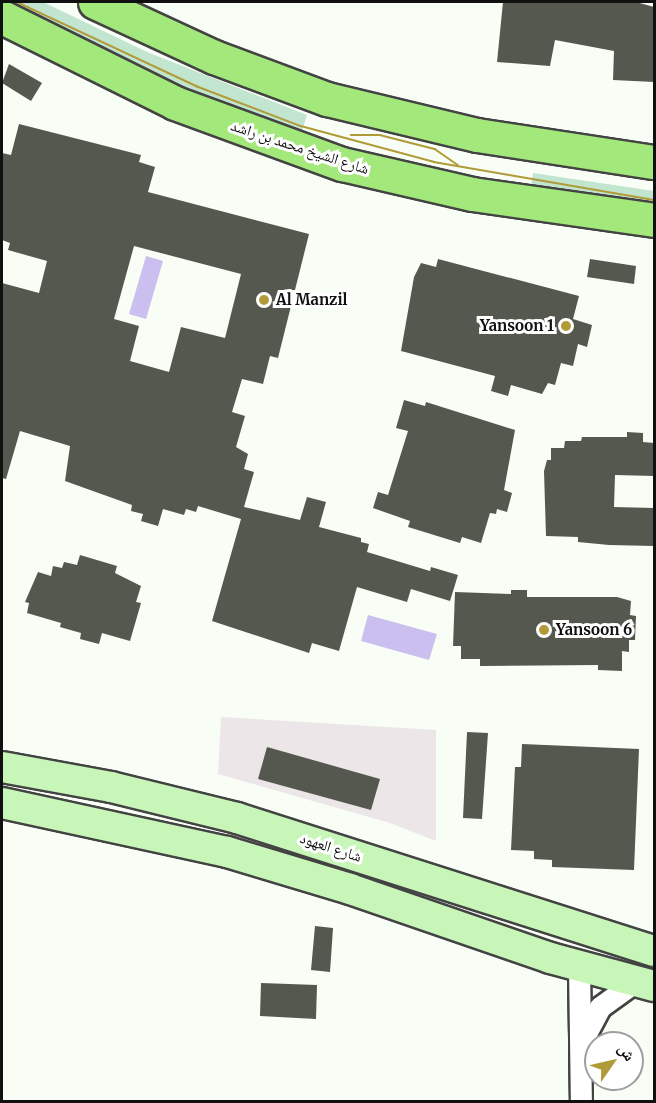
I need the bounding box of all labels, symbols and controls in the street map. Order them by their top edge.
street label: شارع الشيخ محمد بن راشد [229,116,371,178]
place label: Al Manzil [276,291,347,309]
marker: Al Manzil [257,293,271,307]
place label: Yansoon 1 [480,317,554,335]
marker: Yansoon 1 [559,319,573,333]
place label: Yansoon 6 [556,621,632,639]
marker: Yansoon 6 [537,623,551,637]
street label: شارع العهود [298,829,364,865]
north arrow [584,1031,644,1091]
text: ش [614,1039,640,1065]

